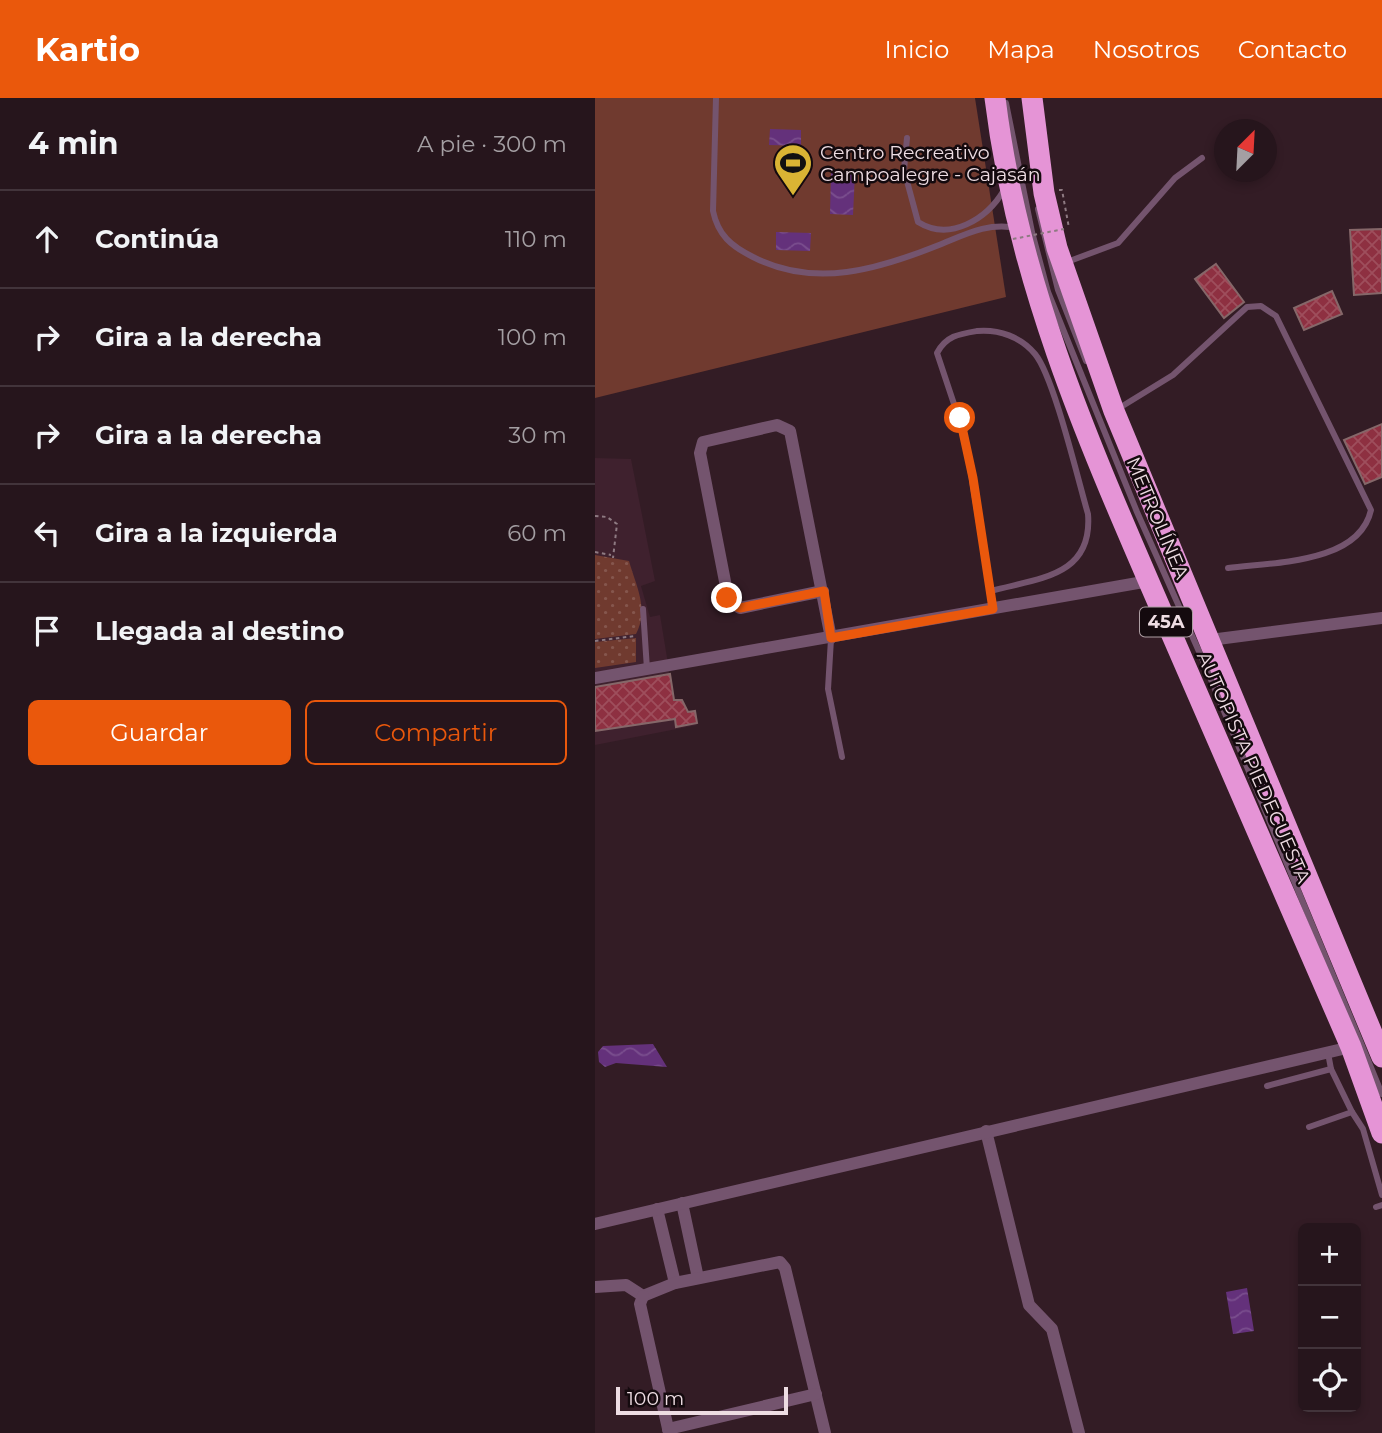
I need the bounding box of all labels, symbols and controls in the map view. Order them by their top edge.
text: Kartio [35,29,140,69]
text: Inicio [884,35,949,64]
text: Mapa [987,35,1055,64]
text: Nosotros [1093,35,1200,64]
text: Contacto [1238,35,1347,64]
north arrow [1214,119,1277,182]
text: 4 min [28,125,118,162]
text: A pie · 300 m [417,130,567,158]
place label: Centro Recreativo Campoalegre - Cajasán [820,141,1041,186]
sports icon: Centro Recreativo Campoalegre - Cajasán [772,142,814,197]
icon: ahead [28,220,66,258]
text: Continúa [95,223,219,255]
text: 110 m [505,225,567,253]
icon: right [28,318,66,356]
text: Gira a la derecha [95,321,322,353]
text: 100 m [498,323,567,351]
route start [944,402,975,433]
icon: right [28,416,66,454]
text: Gira a la derecha [95,419,322,451]
text: 30 m [508,421,567,449]
street label: METROLÍNEA [1122,454,1194,583]
icon: left [28,514,66,552]
text: Gira a la izquierda [95,517,338,549]
text: 60 m [507,519,567,547]
route end [711,582,742,613]
road number: 45A [1140,608,1192,636]
icon: arrive [28,612,66,650]
text: Llegada al destino [95,615,344,647]
street label: AUTOPISTA PIEDECUESTA [1192,648,1315,887]
button: Guardar [28,700,291,765]
button: Compartir [305,700,567,765]
map controls [1298,1223,1361,1412]
button: + [1298,1223,1361,1286]
button: − [1298,1286,1361,1349]
button: locate [1298,1349,1361,1412]
scale bar [616,1384,787,1416]
text: 100 m [627,1387,684,1410]

